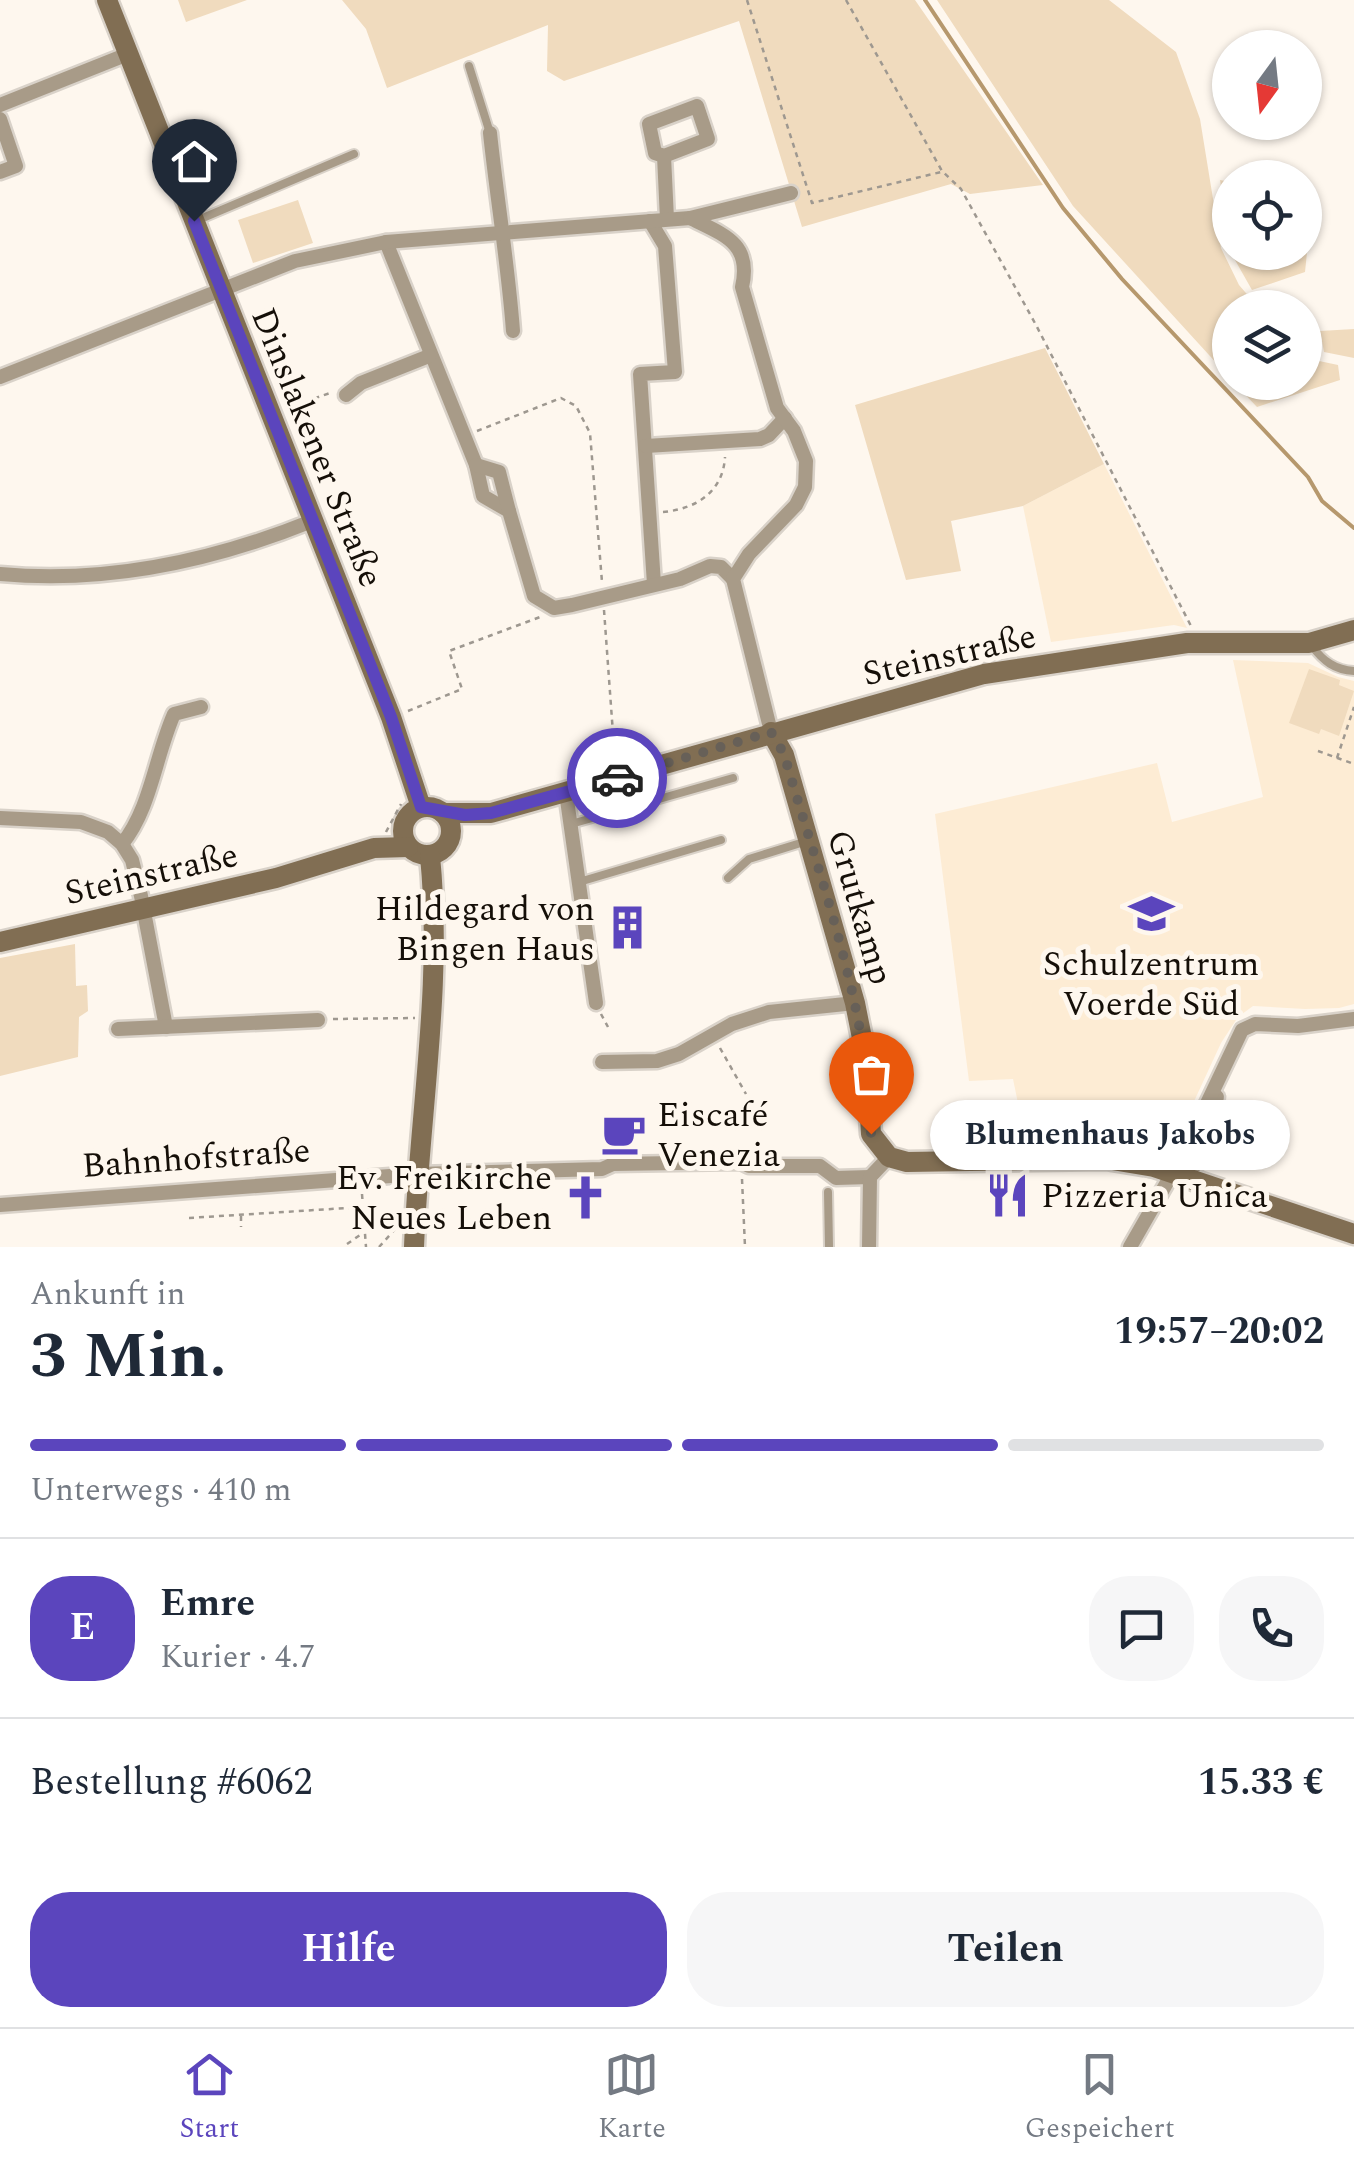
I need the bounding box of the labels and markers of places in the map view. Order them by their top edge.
pin [152,119,237,222]
place label: Hildegard von Bingen Haus [375,883,595,976]
school or university icon: Schulzentrum Voerde Süd [1127,889,1175,937]
building icon: Hildegard von Bingen Haus [604,904,652,952]
place label: Schulzentrum Voerde Süd [1043,938,1259,1031]
pin [829,1032,914,1135]
place label: Eiscafé Venezia [657,1089,780,1182]
callout: Blumenhaus Jakobs [931,1099,1291,1169]
cafe icon: Eiscafé Venezia [600,1110,648,1158]
place label: Ev. Freikirche Neues Leben [336,1152,552,1245]
place label: Pizzeria Unica [1041,1170,1268,1223]
restaurant icon: Pizzeria Unica [984,1171,1032,1219]
church icon: Ev. Freikirche Neues Leben [561,1173,609,1221]

